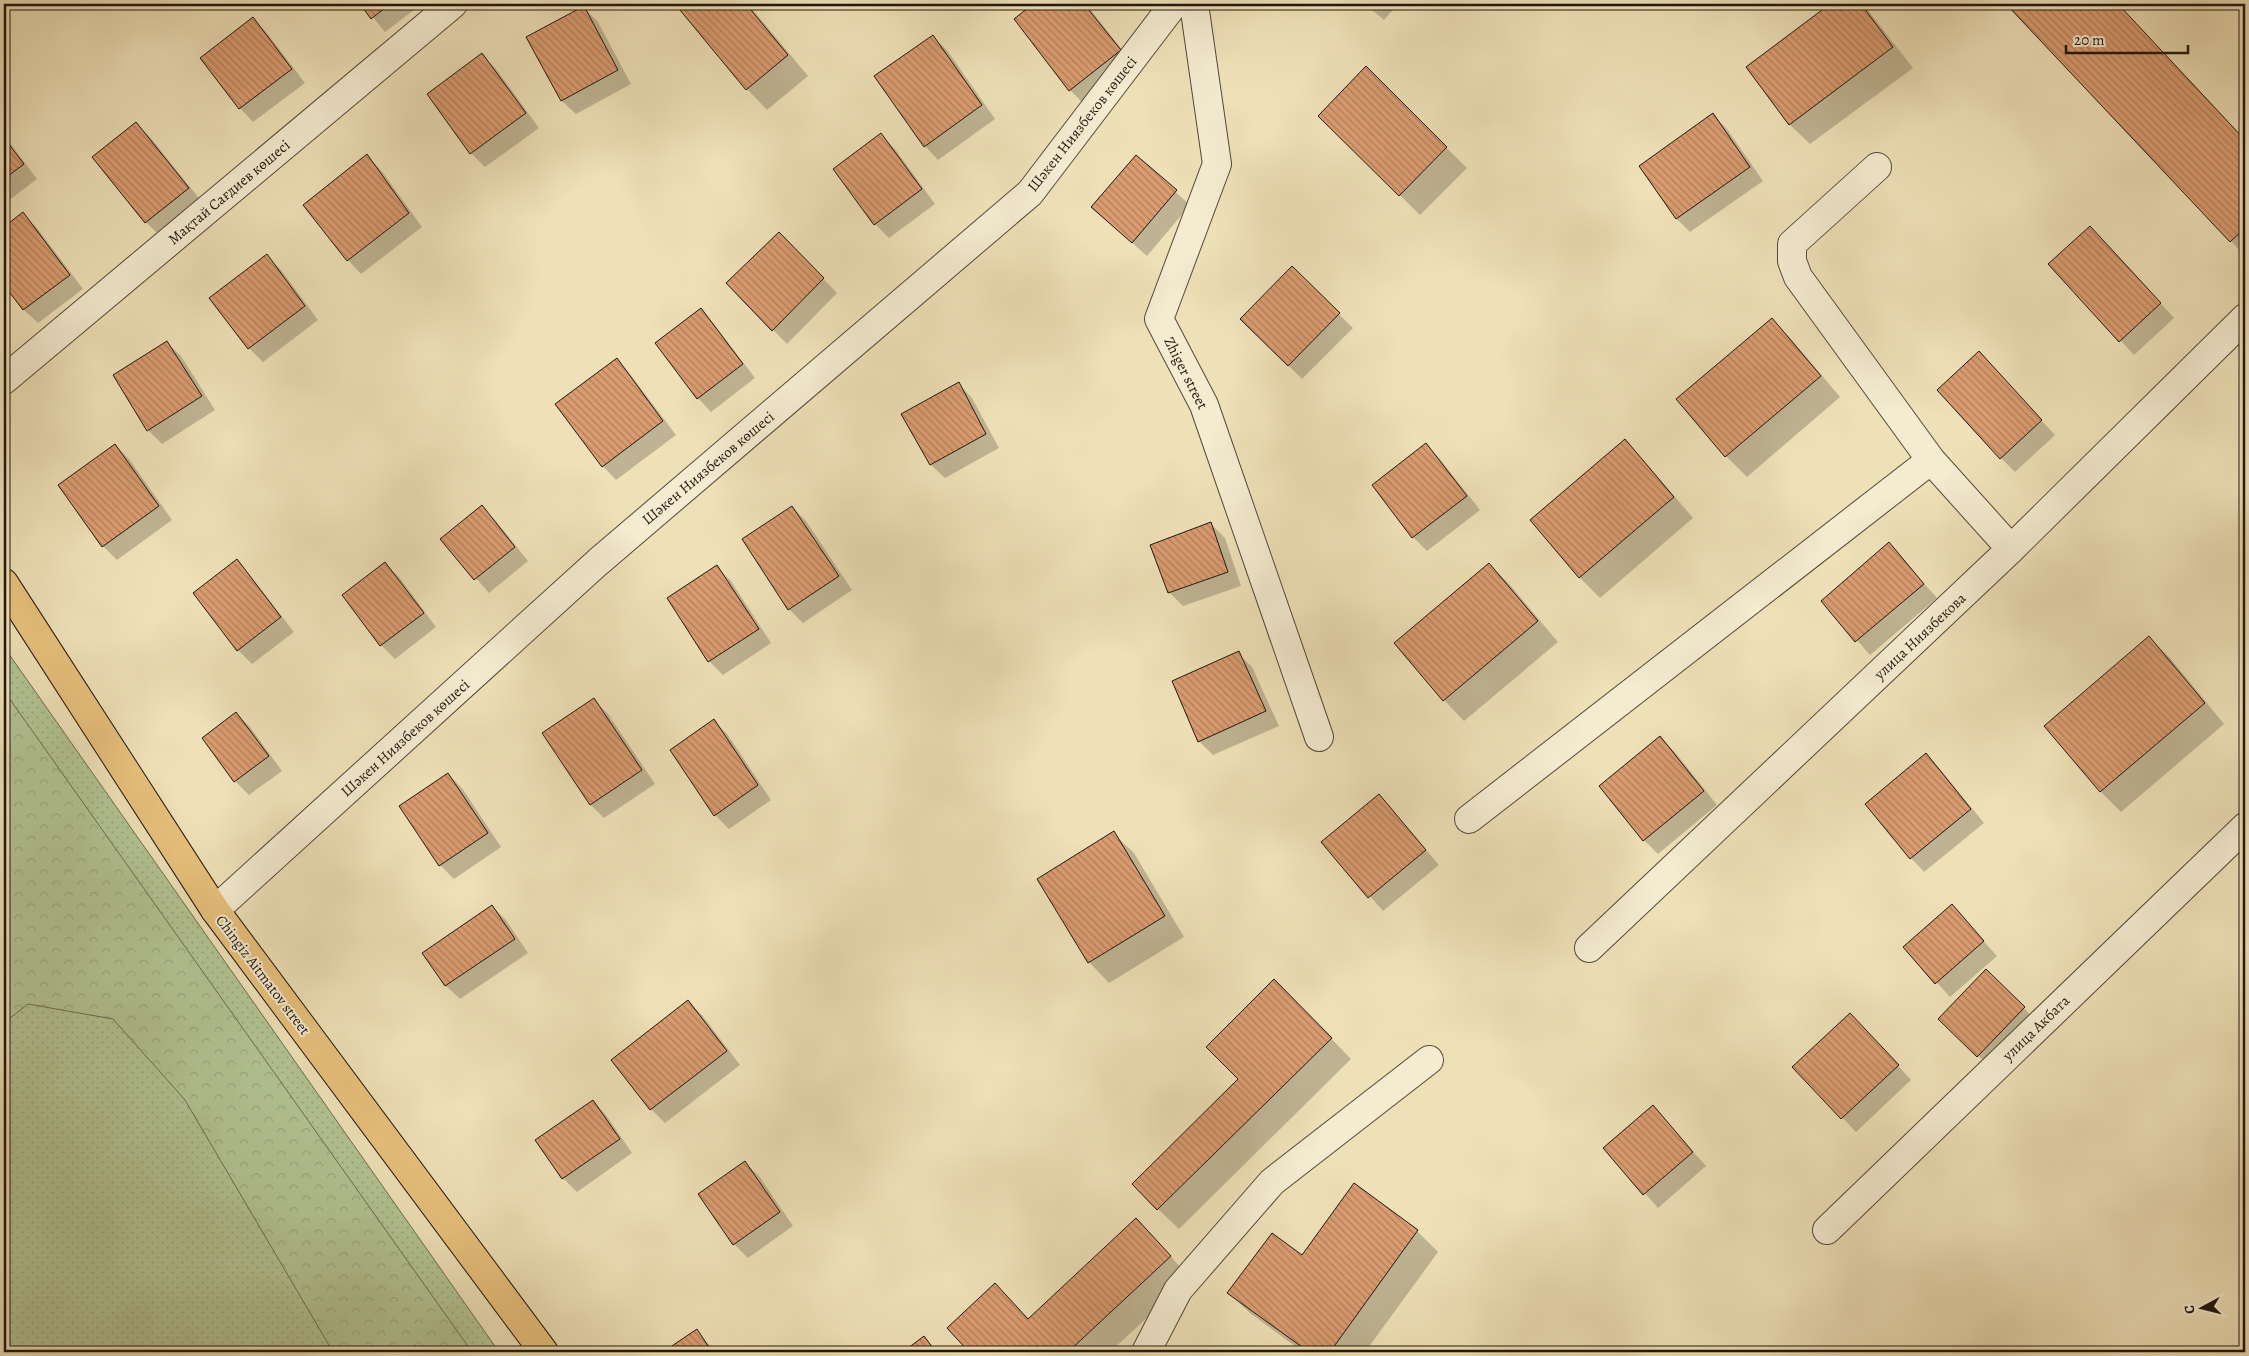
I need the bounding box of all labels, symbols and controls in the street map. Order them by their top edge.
scale bar [2066,22,2189,54]
text: 20 m [2074,30,2105,50]
street label: Шәкен Ниязбеков көшесі [1023,52,1141,196]
street label: Мақтай Сағдиев көшесі [164,135,294,249]
street label: Zhiger street [1159,333,1213,413]
street label: Шәкен Ниязбеков көшесі [638,407,778,529]
street label: улица Ниязбекова [1869,588,1970,684]
street label: Шәкен Ниязбеков көшесі [336,675,474,801]
street label: Chingiz Aitmatov street [211,911,315,1039]
street label: улица Акбата [1997,991,2074,1066]
north arrow [2176,1284,2226,1334]
text: С [2180,1304,2200,1315]

